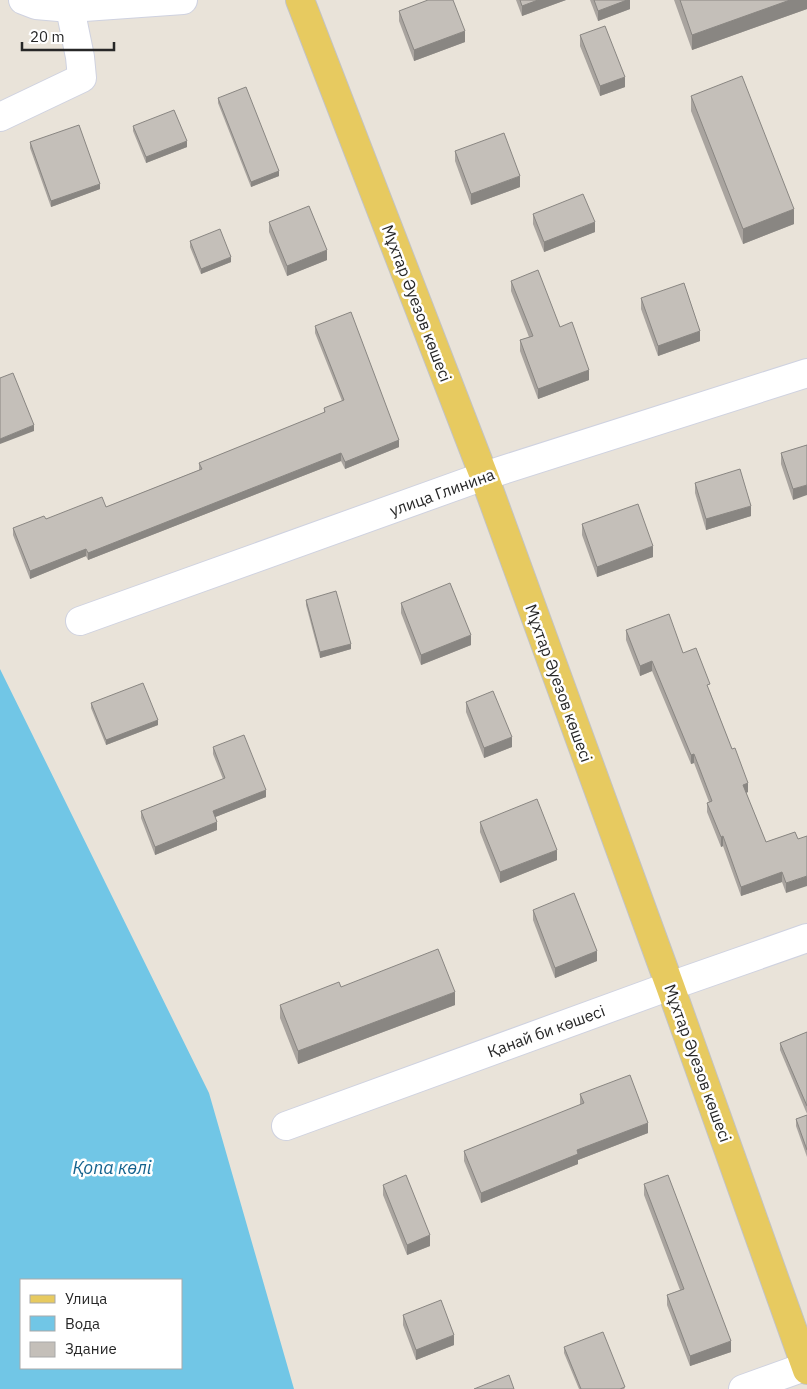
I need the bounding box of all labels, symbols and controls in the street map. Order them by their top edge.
scale bar [22,20,115,52]
text: 20 m [30,27,65,46]
street label: Мұхтар Әуезов көшесі [378,222,456,384]
street label: улица Глинина [387,464,498,520]
street label: Мұхтар Әуезов көшесі [521,601,597,765]
street label: Мұхтар Әуезов көшесі [660,981,736,1145]
street label: Қанай би көшесі [484,1000,608,1062]
water label: Қопа көлі [72,1156,152,1179]
legend [20,1279,182,1369]
text: Улица [65,1289,107,1308]
text: Вода [65,1314,100,1333]
text: Здание [65,1339,117,1358]

